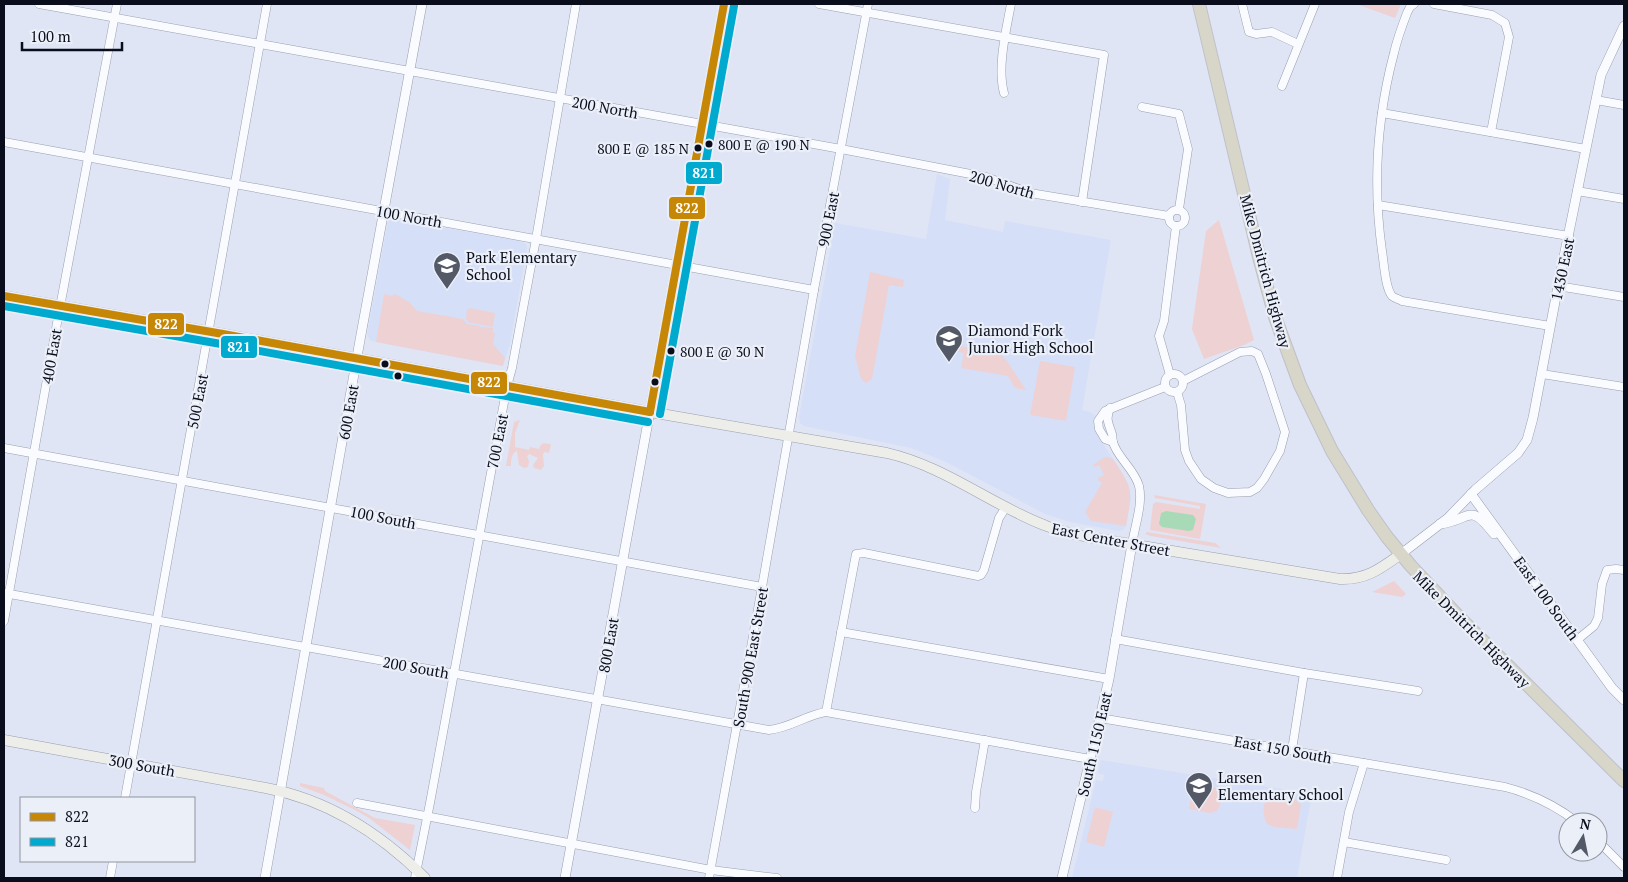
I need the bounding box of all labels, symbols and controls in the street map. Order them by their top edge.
scale bar [22,20,122,52]
text: 100 m [30,26,71,46]
street label: 200 North [570,91,640,123]
place label: 800 E @ 190 N [718,135,810,154]
place label: 800 E @ 185 N [597,139,689,158]
marker: 800 E @ 190 N [704,139,714,149]
marker: 800 E @ 185 N [693,143,703,153]
line badge: 821 [685,161,723,185]
text: 821 [692,163,716,182]
street label: 200 North [967,165,1037,203]
street label: 900 East [813,189,843,248]
street label: Mike Dmitrich Highway [1236,192,1296,350]
line badge: 822 [668,196,706,220]
text: 822 [675,198,699,217]
street label: 100 North [374,200,444,232]
street label: 1430 East [1546,235,1579,302]
place label: Park Elementary School [466,247,577,284]
school or university icon: Park Elementary School [432,251,462,290]
line badge: 822 [147,312,185,336]
text: 822 [154,314,178,333]
place label: Diamond Fork Junior High School [968,320,1094,357]
school or university icon: Diamond Fork Junior High School [934,324,964,363]
street label: 400 East [36,326,66,385]
line badge: 821 [220,335,258,359]
text: 821 [227,337,251,356]
place label: 800 E @ 30 N [680,342,764,361]
marker: 800 E @ 30 N [666,346,676,356]
unlabelled marker [380,359,390,369]
street label: 500 East [182,371,212,430]
unlabelled marker [393,371,403,381]
line badge: 822 [470,371,508,395]
text: 822 [477,372,501,391]
unlabelled marker [650,377,660,387]
street label: 600 East [333,382,363,441]
street label: 700 East [482,411,512,470]
street label: 100 South [348,501,418,533]
street label: East Center Street [1050,518,1172,560]
street label: East 100 South [1510,552,1584,644]
street label: Mike Dmitrich Highway [1409,566,1535,692]
street label: South 900 East Street [728,585,772,729]
street label: 800 East [593,615,623,674]
street label: 200 South [381,651,451,683]
street label: South 1150 East [1072,689,1116,798]
street label: East 150 South [1233,731,1334,767]
street label: 300 South [107,749,177,781]
place label: Larsen Elementary School [1218,767,1344,804]
school or university icon: Larsen Elementary School [1184,771,1214,810]
legend [20,797,195,862]
text: 822 [65,806,89,826]
north arrow [1558,812,1608,862]
text: N [1578,813,1593,834]
text: 821 [65,831,89,851]

